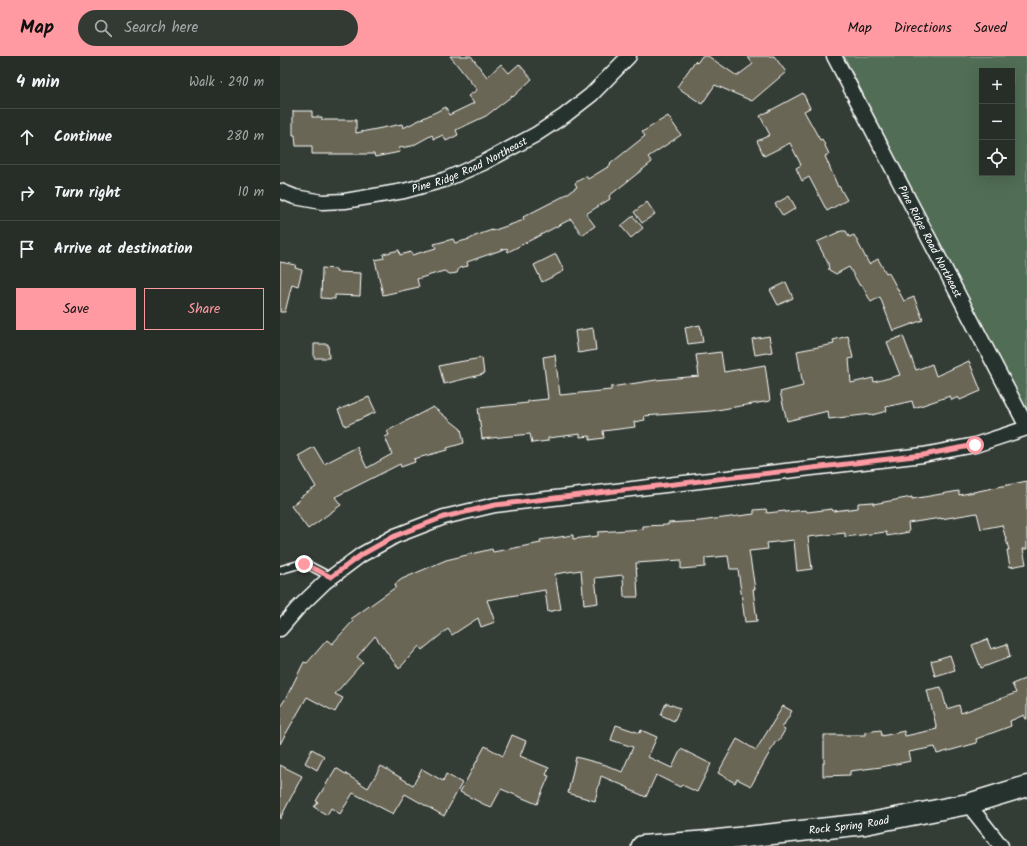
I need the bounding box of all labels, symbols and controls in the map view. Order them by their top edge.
search box [78,10,358,46]
text: Map [20,13,54,43]
text: Search here [124,16,198,40]
icon: search [92,17,114,39]
text: Map [847,17,872,39]
text: Directions [894,17,952,39]
text: Saved [974,17,1007,39]
map controls [979,68,1015,176]
button: + [979,68,1015,104]
text: 4 min [16,69,60,96]
text: Walk · 290 m [189,72,264,93]
button: − [979,104,1015,140]
text: Continue [54,125,112,149]
icon: ahead [16,126,38,148]
text: 280 m [227,126,264,147]
street label: Pine Ridge Road Northeast [410,132,531,199]
button: locate [979,140,1015,176]
text: Turn right [54,181,121,205]
icon: right [16,182,38,204]
text: 10 m [238,182,264,203]
street label: Pine Ridge Road Northeast [893,182,967,302]
text: Arrive at destination [54,237,193,261]
icon: arrive [16,238,38,260]
button: Save [16,288,136,330]
button: Share [144,288,264,330]
route start [966,436,984,454]
route end [295,555,313,573]
street label: Rock Spring Road [808,811,891,840]

